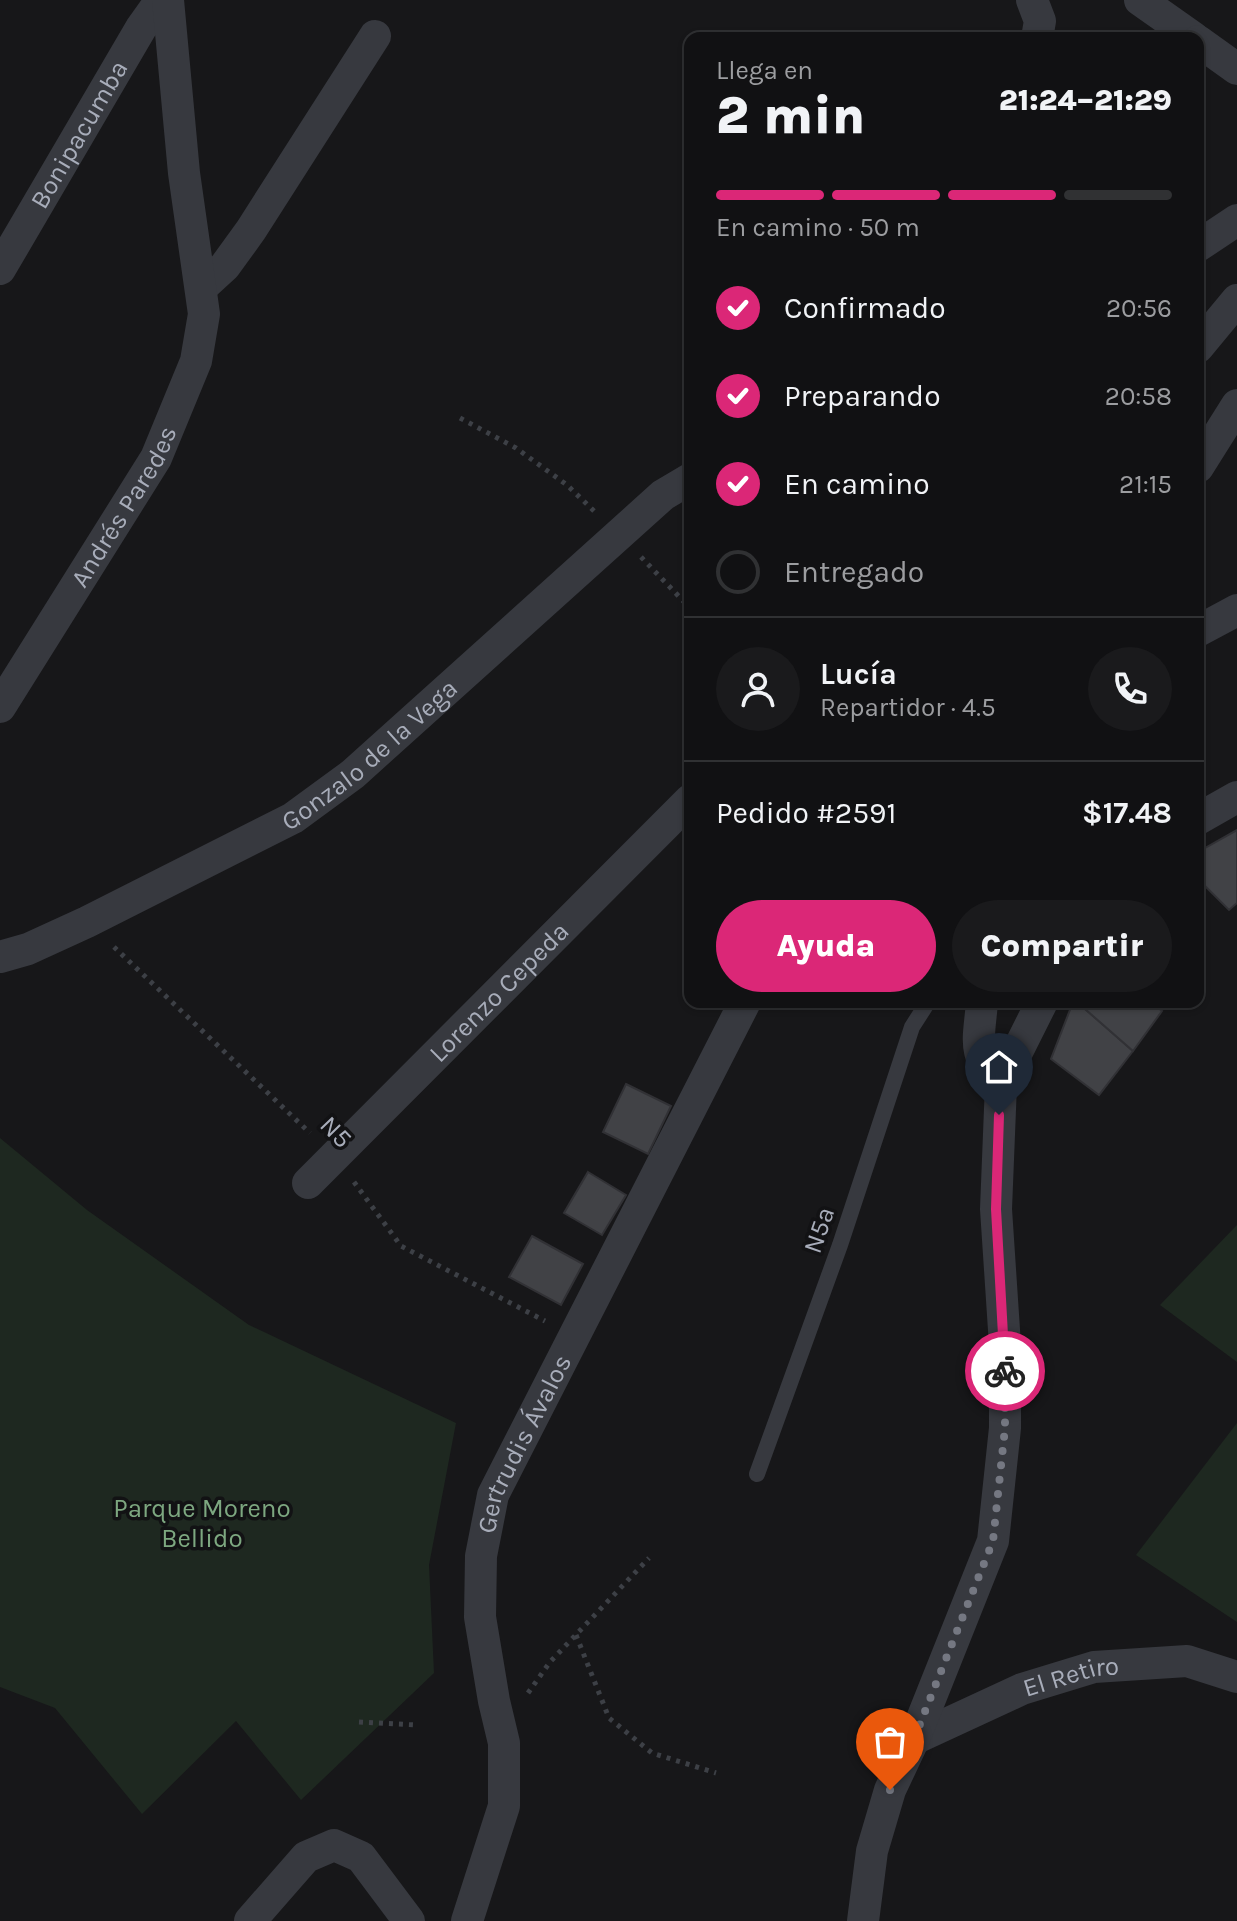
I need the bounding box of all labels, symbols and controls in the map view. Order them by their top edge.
street label: Bonipacumba [23,55,134,214]
text: Llega en [716,55,813,86]
text: 21:24–21:29 [999,82,1172,118]
text: 2 min [716,85,865,146]
text: En camino · 50 m [716,212,920,243]
icon: check [716,286,760,330]
text: Confirmado [784,290,946,326]
text: 20:56 [1106,293,1172,324]
icon: check [716,374,760,418]
text: Preparando [784,378,941,414]
text: 20:58 [1105,381,1172,412]
street label: Andrés Paredes [64,421,183,593]
icon: check [716,462,760,506]
text: En camino [784,466,930,502]
text: 21:15 [1119,469,1172,500]
text: Entregado [784,554,924,590]
button: person [716,647,800,731]
button: phone [1088,647,1172,731]
text: Lucía [820,656,897,692]
street label: Gonzalo de la Vega [276,672,464,837]
text: Repartidor · 4.5 [820,692,996,723]
text: Pedido #2591 [716,795,896,831]
text: $17.48 [1082,795,1172,831]
button: Ayuda [716,900,936,992]
button: Compartir [952,900,1172,992]
street label: Lorenzo Cepeda [422,915,575,1068]
pin [965,1033,1033,1115]
icon: home [977,1045,1021,1089]
street label: N5 [314,1110,358,1154]
street label: N5a [797,1203,841,1257]
courier [965,1331,1045,1411]
street label: Gertrudis Ávalos [470,1349,578,1536]
icon: bike [983,1349,1027,1393]
park label: Parque Moreno Bellido [113,1493,291,1554]
street label: El Retiro [1019,1650,1120,1703]
pin [856,1708,924,1790]
icon: bag [868,1720,912,1764]

